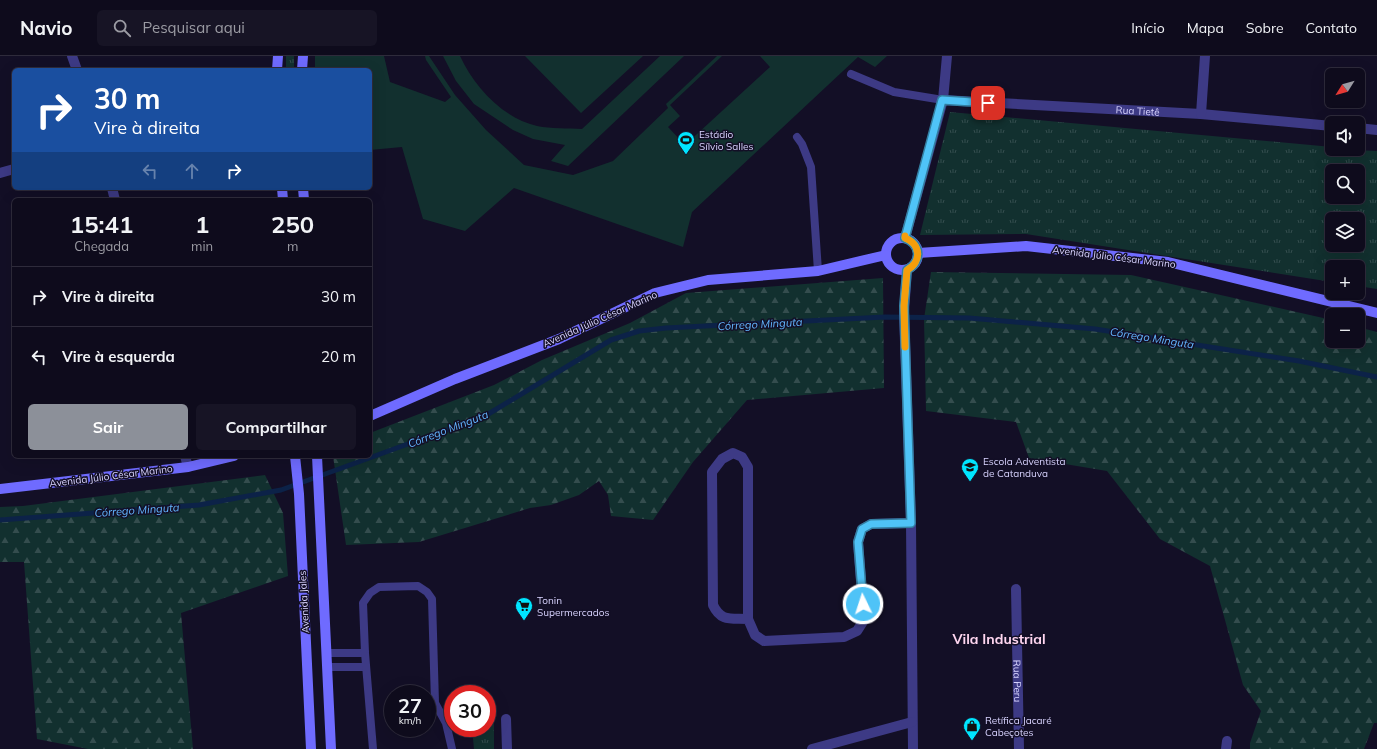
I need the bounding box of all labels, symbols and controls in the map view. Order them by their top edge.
search box [97,10,377,46]
text: Navio [20,16,73,40]
icon: search [111,17,133,39]
text: Pesquisar aqui [143,18,245,37]
text: Início [1131,19,1165,37]
text: Mapa [1187,19,1224,37]
text: Sobre [1246,19,1284,37]
text: Contato [1306,19,1357,37]
north arrow [1325,68,1365,108]
map controls [1325,68,1365,348]
text: 30 m [94,81,160,116]
icon: right [28,84,80,136]
pin [971,86,1005,120]
icon: arrive [977,92,999,114]
street label: Rua Tietê [1115,103,1160,118]
text: Vire à direita [94,116,200,139]
button: sound [1325,116,1365,156]
place label: Estádio Sílvio Salles [699,128,754,153]
sports icon: Estádio Sílvio Salles [676,130,696,155]
icon: left [139,160,161,182]
icon: ahead [181,160,203,182]
icon: right [223,160,245,182]
button: search [1325,164,1365,204]
text: 15:41 [70,209,133,239]
text: 1 [195,209,209,239]
text: 250 [271,209,314,239]
button: layers [1325,212,1365,252]
text: Chegada [74,238,129,254]
text: min [191,238,213,254]
text: m [287,238,298,254]
street label: Avenida Júlio César Marino [1052,243,1177,271]
button: + [1325,260,1365,300]
icon: right [28,286,50,308]
text: Vire à direita [62,287,154,306]
text: 30 m [321,287,356,306]
street label: Avenida Júlio César Marino [541,288,660,350]
button: − [1325,308,1365,348]
water label: Córrego Minguta [717,315,803,333]
water label: Córrego Minguta [1109,324,1195,352]
icon: left [28,346,50,368]
text: Vire à esquerda [62,347,175,366]
text: 20 m [321,347,356,366]
button: Sair [28,404,188,450]
button: Compartilhar [196,404,356,450]
water label: Córrego Minguta [406,407,491,451]
place label: Escola Adventista de Catanduva [983,455,1065,480]
school or university icon: Escola Adventista de Catanduva [960,457,980,482]
street label: Avenida Júlio César Marino [49,462,174,490]
water label: Córrego Minguta [94,500,180,520]
street label: Avenida Jales [296,570,312,634]
position arrow [842,583,884,625]
place label: Tonin Supermercados [537,594,609,619]
supermarket icon: Tonin Supermercados [514,596,534,621]
district label: Vila Industrial [951,630,1046,648]
street label: Rua Peru [1011,660,1025,702]
speed limit sign: 30 [444,685,496,737]
text: 27 [398,693,422,718]
text: km/h [399,714,421,727]
place label: Retífica Jacaré Cabeçotes [985,714,1052,739]
shop icon: Retífica Jacaré Cabeçotes [962,716,982,741]

